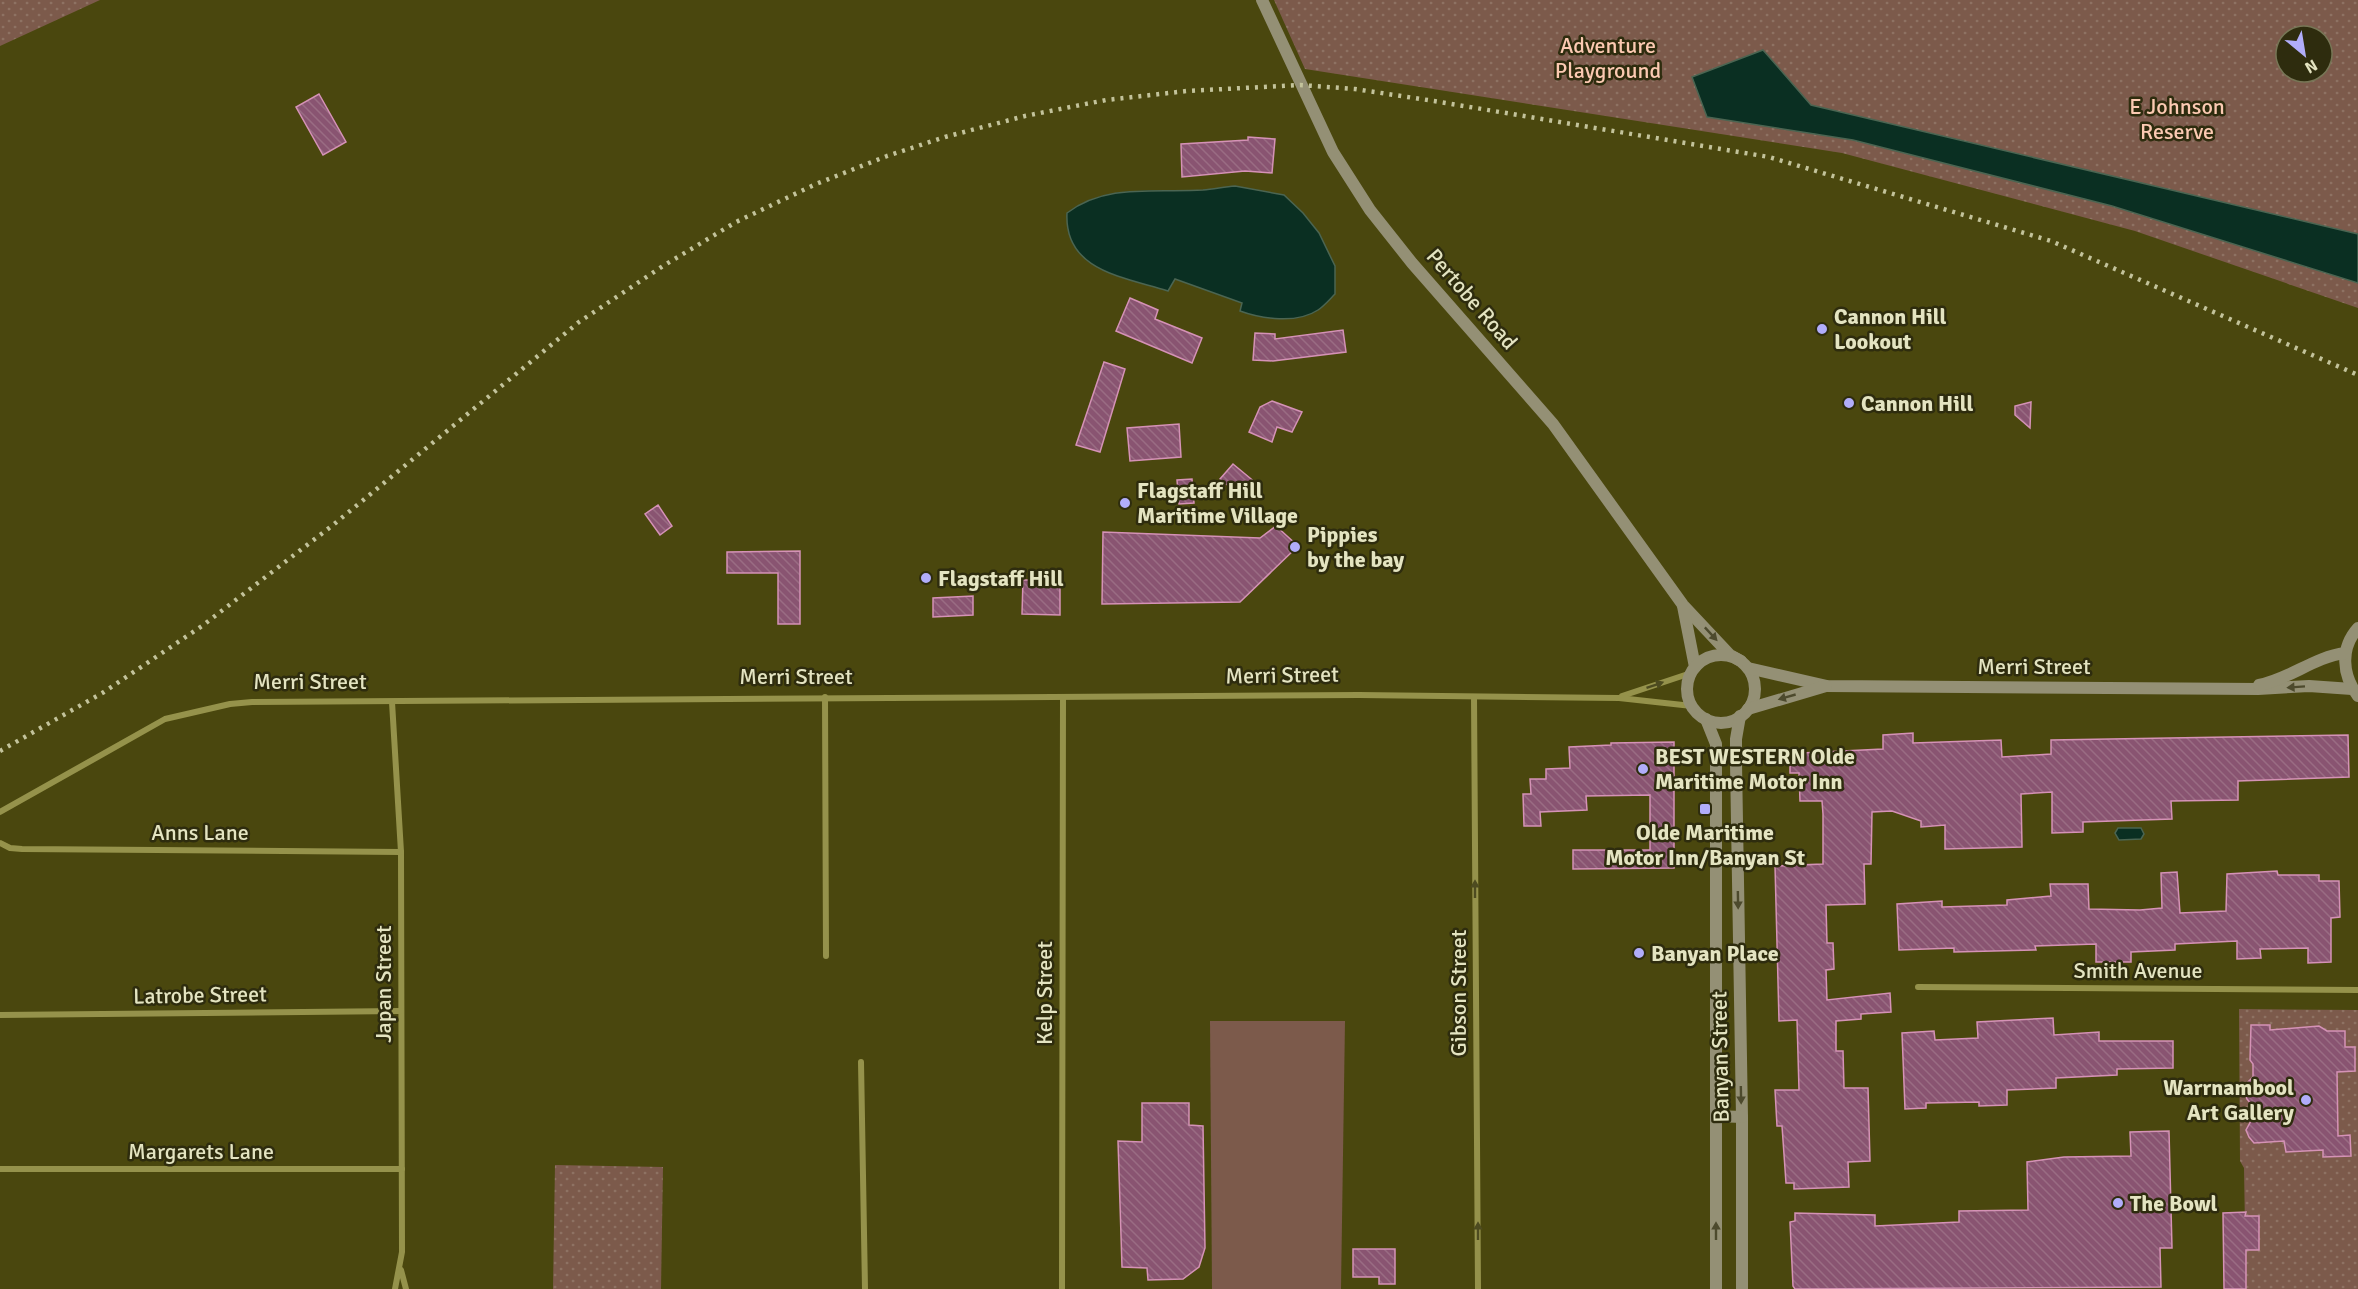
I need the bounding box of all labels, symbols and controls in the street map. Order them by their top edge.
north arrow [2274,24,2334,84]
park label: Adventure Playground [1555,32,1661,84]
text: N [2301,55,2321,78]
park label: E Johnson Reserve [2129,93,2225,145]
street label: Pertobe Road [1421,243,1523,355]
place label: Cannon Hill Lookout [1834,303,1946,355]
marker: Cannon Hill Lookout [1815,322,1829,336]
place label: Cannon Hill [1861,390,1973,417]
marker: Cannon Hill [1842,396,1856,410]
place label: Flagstaff Hill Maritime Village [1137,477,1298,529]
marker: Flagstaff Hill Maritime Village [1118,496,1132,510]
place label: Pippies by the bay [1307,521,1404,573]
marker: Pippies by the bay [1288,540,1302,554]
place label: Flagstaff Hill [938,565,1064,592]
marker: Flagstaff Hill [919,571,933,585]
one-way arrow [1704,627,1718,642]
street label: Merri Street [1977,653,2091,680]
street label: Merri Street [1225,661,1339,689]
street label: Merri Street [739,663,853,690]
street label: Merri Street [253,668,367,695]
one-way arrow [1646,680,1664,690]
one-way arrow [2287,682,2306,692]
one-way arrow [1778,693,1796,702]
place label: BEST WESTERN Olde Maritime Motor Inn [1655,743,1855,795]
marker: BEST WESTERN Olde Maritime Motor Inn [1636,762,1650,776]
marker: Olde Maritime Motor Inn/Banyan St [1698,802,1712,816]
street label: Anns Lane [151,819,249,846]
place label: Olde Maritime Motor Inn/Banyan St [1605,819,1805,871]
one-way arrow [1470,879,1480,898]
one-way arrow [1734,891,1743,910]
street label: Japan Street [370,925,397,1043]
street label: Gibson Street [1445,929,1472,1056]
place label: Banyan Place [1651,940,1779,967]
street label: Kelp Street [1031,941,1058,1045]
marker: Banyan Place [1632,946,1646,960]
street label: Smith Avenue [2074,957,2202,984]
street label: Latrobe Street [133,980,267,1010]
street label: Banyan Street [1705,991,1735,1123]
place label: Warrnambool Art Gallery [2163,1074,2294,1126]
one-way arrow [1737,1086,1746,1105]
marker: Warrnambool Art Gallery [2299,1093,2313,1107]
street label: Margarets Lane [128,1138,274,1165]
place label: The Bowl [2130,1190,2218,1217]
marker: The Bowl [2111,1196,2125,1210]
one-way arrow [1473,1221,1483,1240]
one-way arrow [1711,1221,1721,1240]

